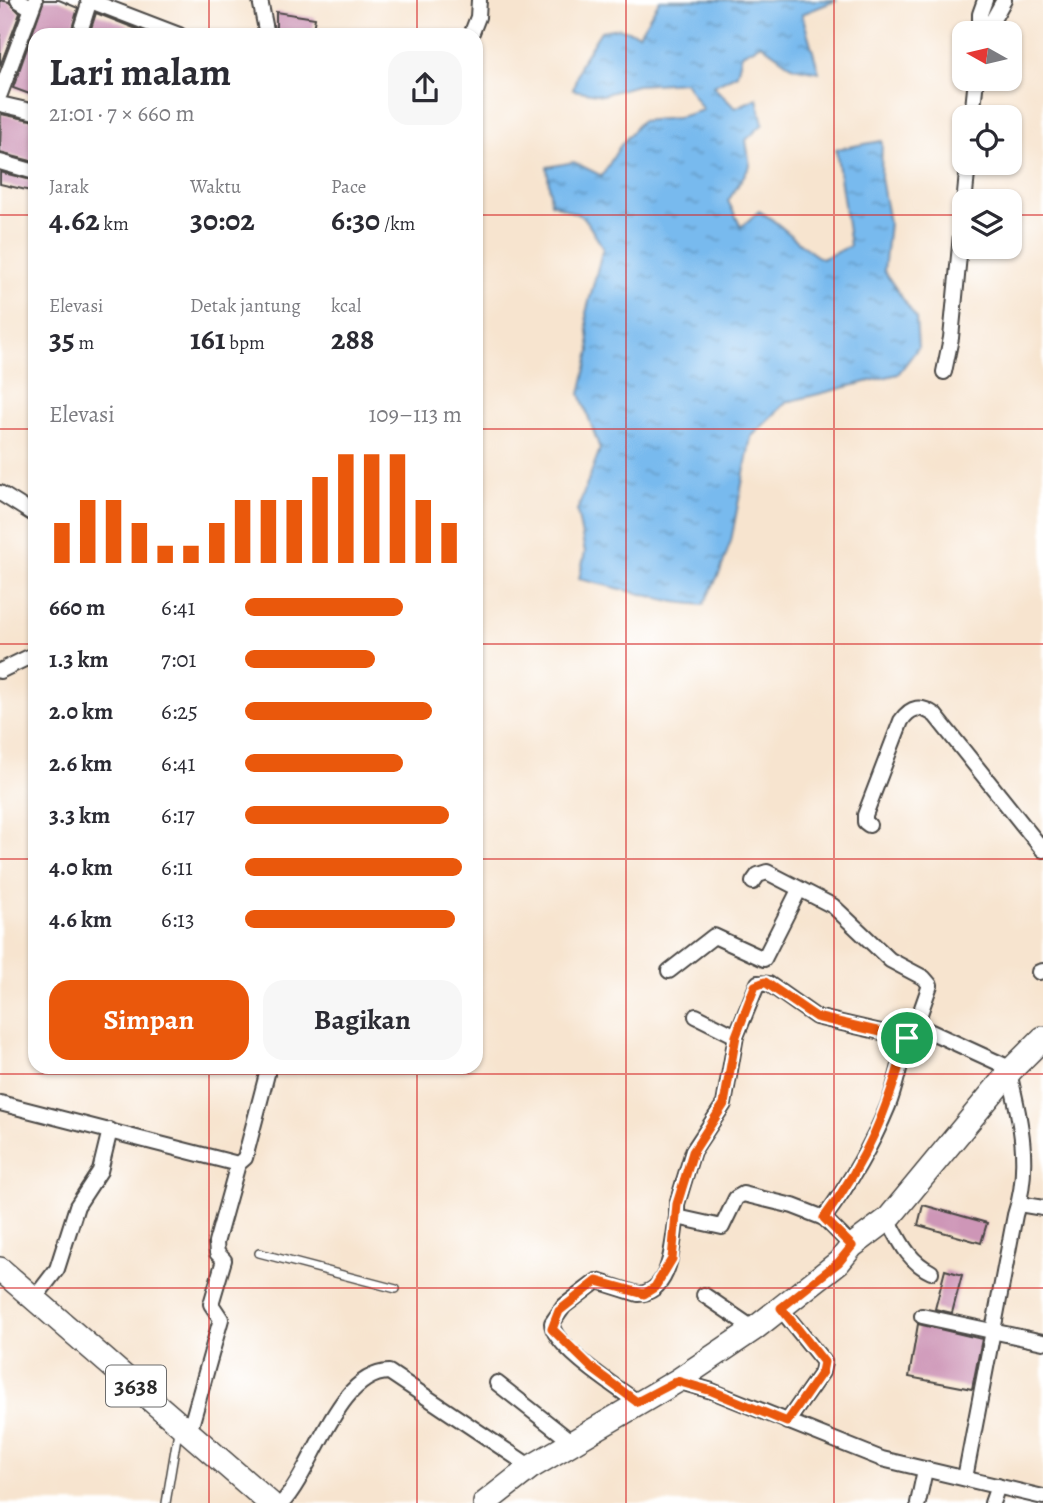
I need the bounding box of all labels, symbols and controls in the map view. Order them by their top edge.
north arrow [952,21,1022,91]
map controls [952,21,1022,259]
text: Lari malam [49,46,231,98]
button: share [388,51,462,125]
text: 21:01 · 7 × 660 m [49,98,195,129]
button: locate [952,105,1022,175]
text: Jarak [49,174,89,200]
text: Waktu [190,174,241,200]
text: Pace [331,174,366,200]
button: layers [952,189,1022,259]
text: 4.62 [49,200,100,240]
text: 30:02 [190,200,255,240]
text: 6:30 [331,200,380,240]
text: km [100,211,129,237]
text: /km [380,211,415,237]
text: Elevasi [49,293,103,319]
text: Detak jantung [190,293,301,319]
text: kcal [331,293,361,319]
text: 35 [49,319,75,359]
text: 161 [190,319,226,359]
text: 288 [331,319,374,359]
text: m [75,330,94,356]
text: bpm [226,330,265,356]
text: Elevasi [49,399,115,430]
text: 109–113 m [368,399,462,430]
text: 660 m [49,592,105,623]
text: 6:41 [161,592,195,623]
text: 1.3 km [49,644,109,675]
text: 7:01 [161,644,196,675]
text: 2.0 km [49,696,113,727]
text: 6:25 [161,696,198,727]
text: 2.6 km [49,748,112,779]
text: 6:41 [161,748,195,779]
text: 3.3 km [49,800,110,831]
text: 6:17 [161,800,195,831]
text: 4.0 km [49,852,113,883]
text: 6:11 [161,852,193,883]
text: 4.6 km [49,904,112,935]
text: 6:13 [161,904,195,935]
button: Simpan [49,980,249,1060]
button: Bagikan [263,980,462,1060]
pin [877,1008,937,1068]
icon: arrive [888,1019,926,1057]
road number: 3638 [106,1366,166,1406]

